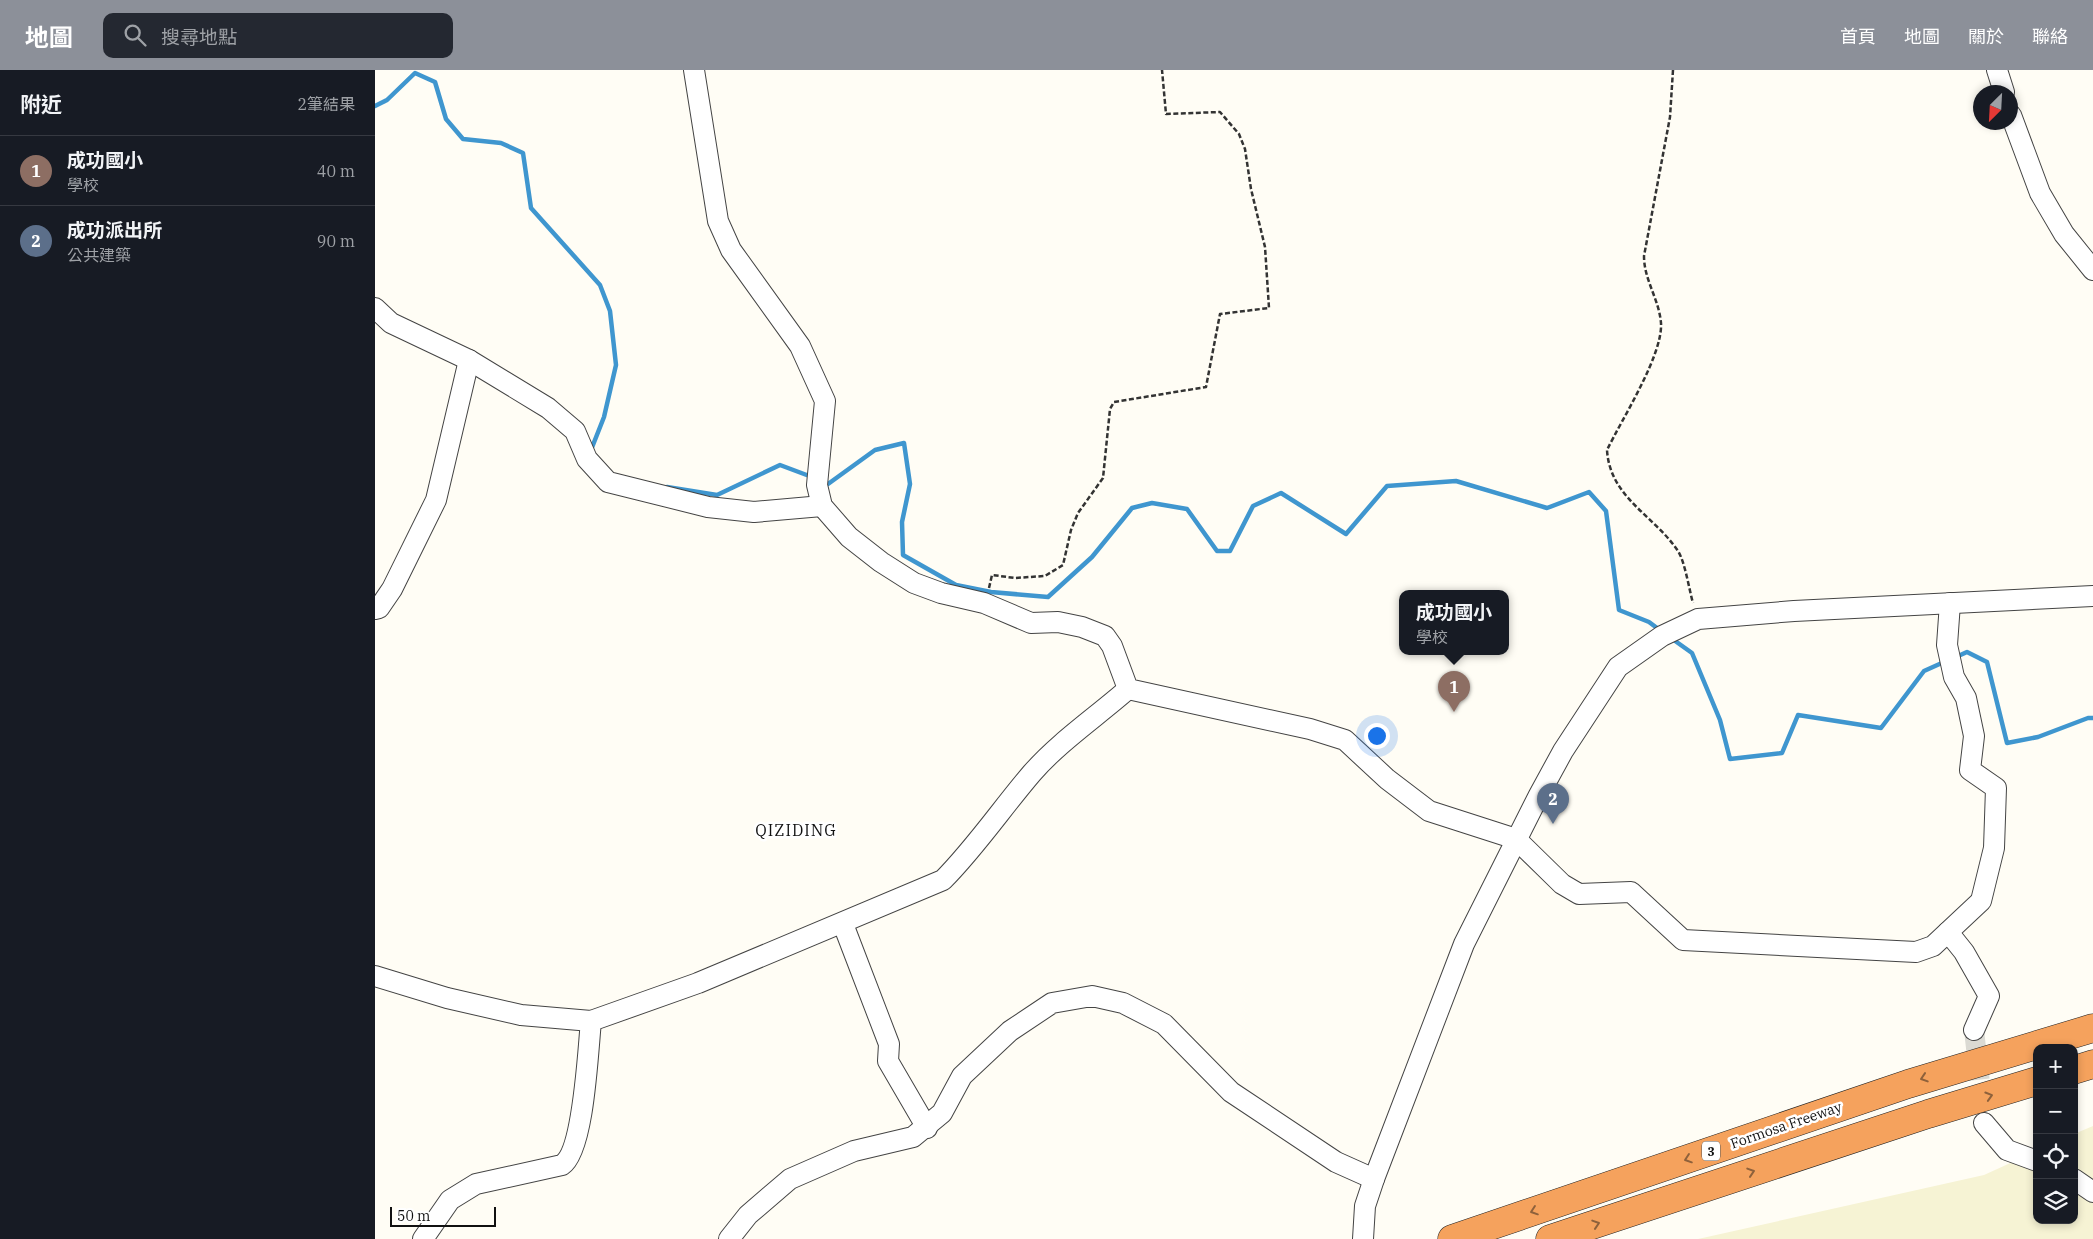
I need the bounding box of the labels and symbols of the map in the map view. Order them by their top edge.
north arrow [1973,85,2018,130]
pin: 1 [1438,671,1470,712]
your location [1364,723,1390,749]
pin: 2 [1537,783,1569,824]
district label: QIZIDING [755,820,837,840]
one-way arrow [1921,1073,1929,1083]
one-way arrow [1984,1091,1992,1101]
street label: Formosa Freeway [1728,1097,1845,1152]
road number: 3 [1702,1142,1720,1160]
one-way arrow [1684,1153,1692,1163]
one-way arrow [1746,1168,1754,1178]
scale bar [390,1204,496,1227]
one-way arrow [1530,1205,1539,1215]
one-way arrow [1592,1219,1600,1229]

